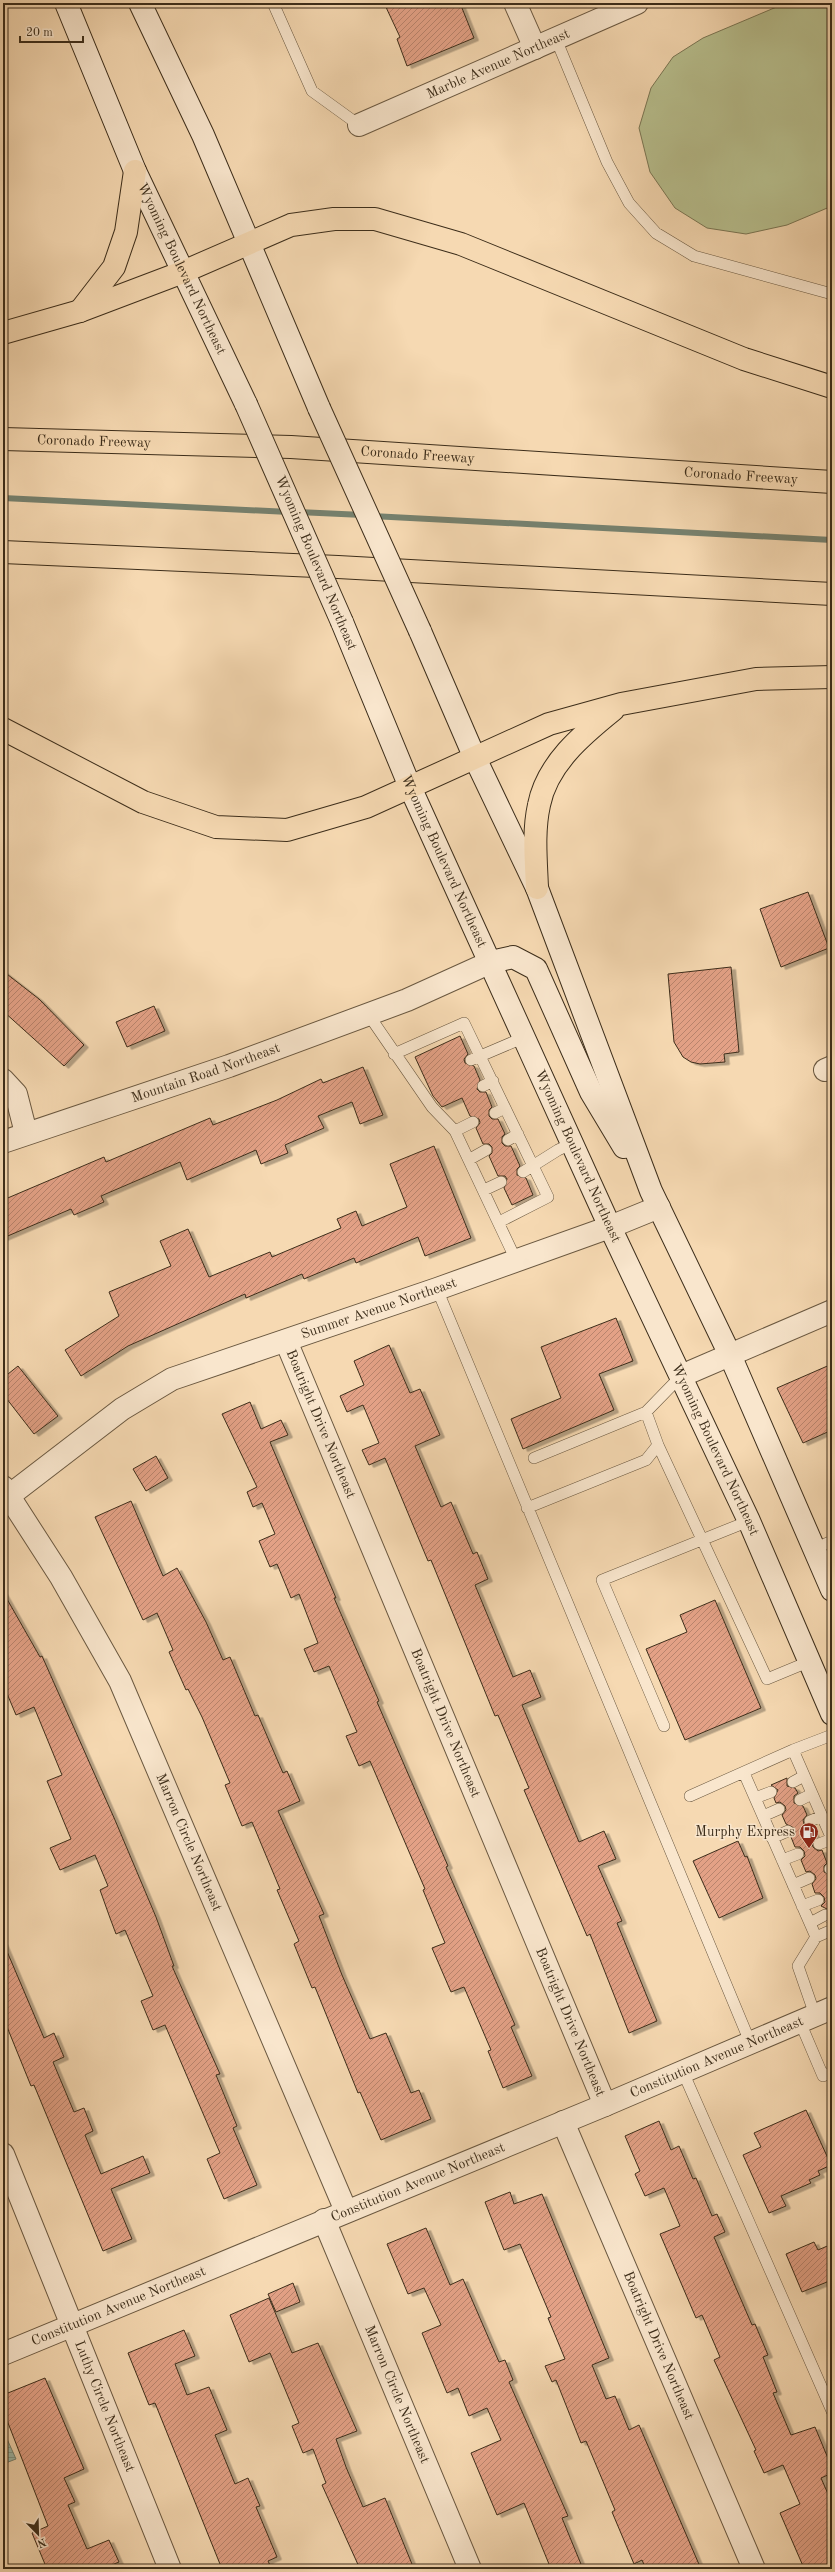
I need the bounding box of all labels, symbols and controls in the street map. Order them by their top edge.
scale bar [20,18,83,44]
street label: Marble Avenue Northeast [425,26,572,101]
text: 20 m [26,27,53,39]
street label: Wyoming Boulevard Northeast [135,181,228,357]
street label: Coronado Freeway [37,433,152,450]
street label: Coronado Freeway [360,445,476,466]
street label: Coronado Freeway [683,465,799,487]
street label: Wyoming Boulevard Northeast [273,474,359,652]
street label: Wyoming Boulevard Northeast [399,773,489,950]
street label: Mountain Road Northeast [130,1041,282,1105]
street label: Wyoming Boulevard Northeast [532,1068,623,1245]
street label: Summer Avenue Northeast [299,1276,459,1342]
street label: Boatright Drive Northeast [283,1348,358,1501]
street label: Wyoming Boulevard Northeast [669,1362,761,1538]
street label: Boatright Drive Northeast [408,1647,483,1800]
street label: Marron Circle Northeast [153,1771,224,1913]
fuel station icon: Murphy Express [798,1821,820,1849]
place label: Murphy Express [695,1825,795,1839]
street label: Boatright Drive Northeast [533,1946,608,2099]
street label: Constitution Avenue Northeast [628,2014,806,2100]
street label: Constitution Avenue Northeast [329,2140,507,2225]
street label: Constitution Avenue Northeast [29,2264,208,2348]
street label: Boatright Drive Northeast [621,2269,696,2422]
street label: Marron Circle Northeast [362,2323,432,2465]
street label: Luthy Circle Northeast [72,2339,137,2474]
north arrow [18,2514,58,2554]
text: N [35,2535,47,2549]

